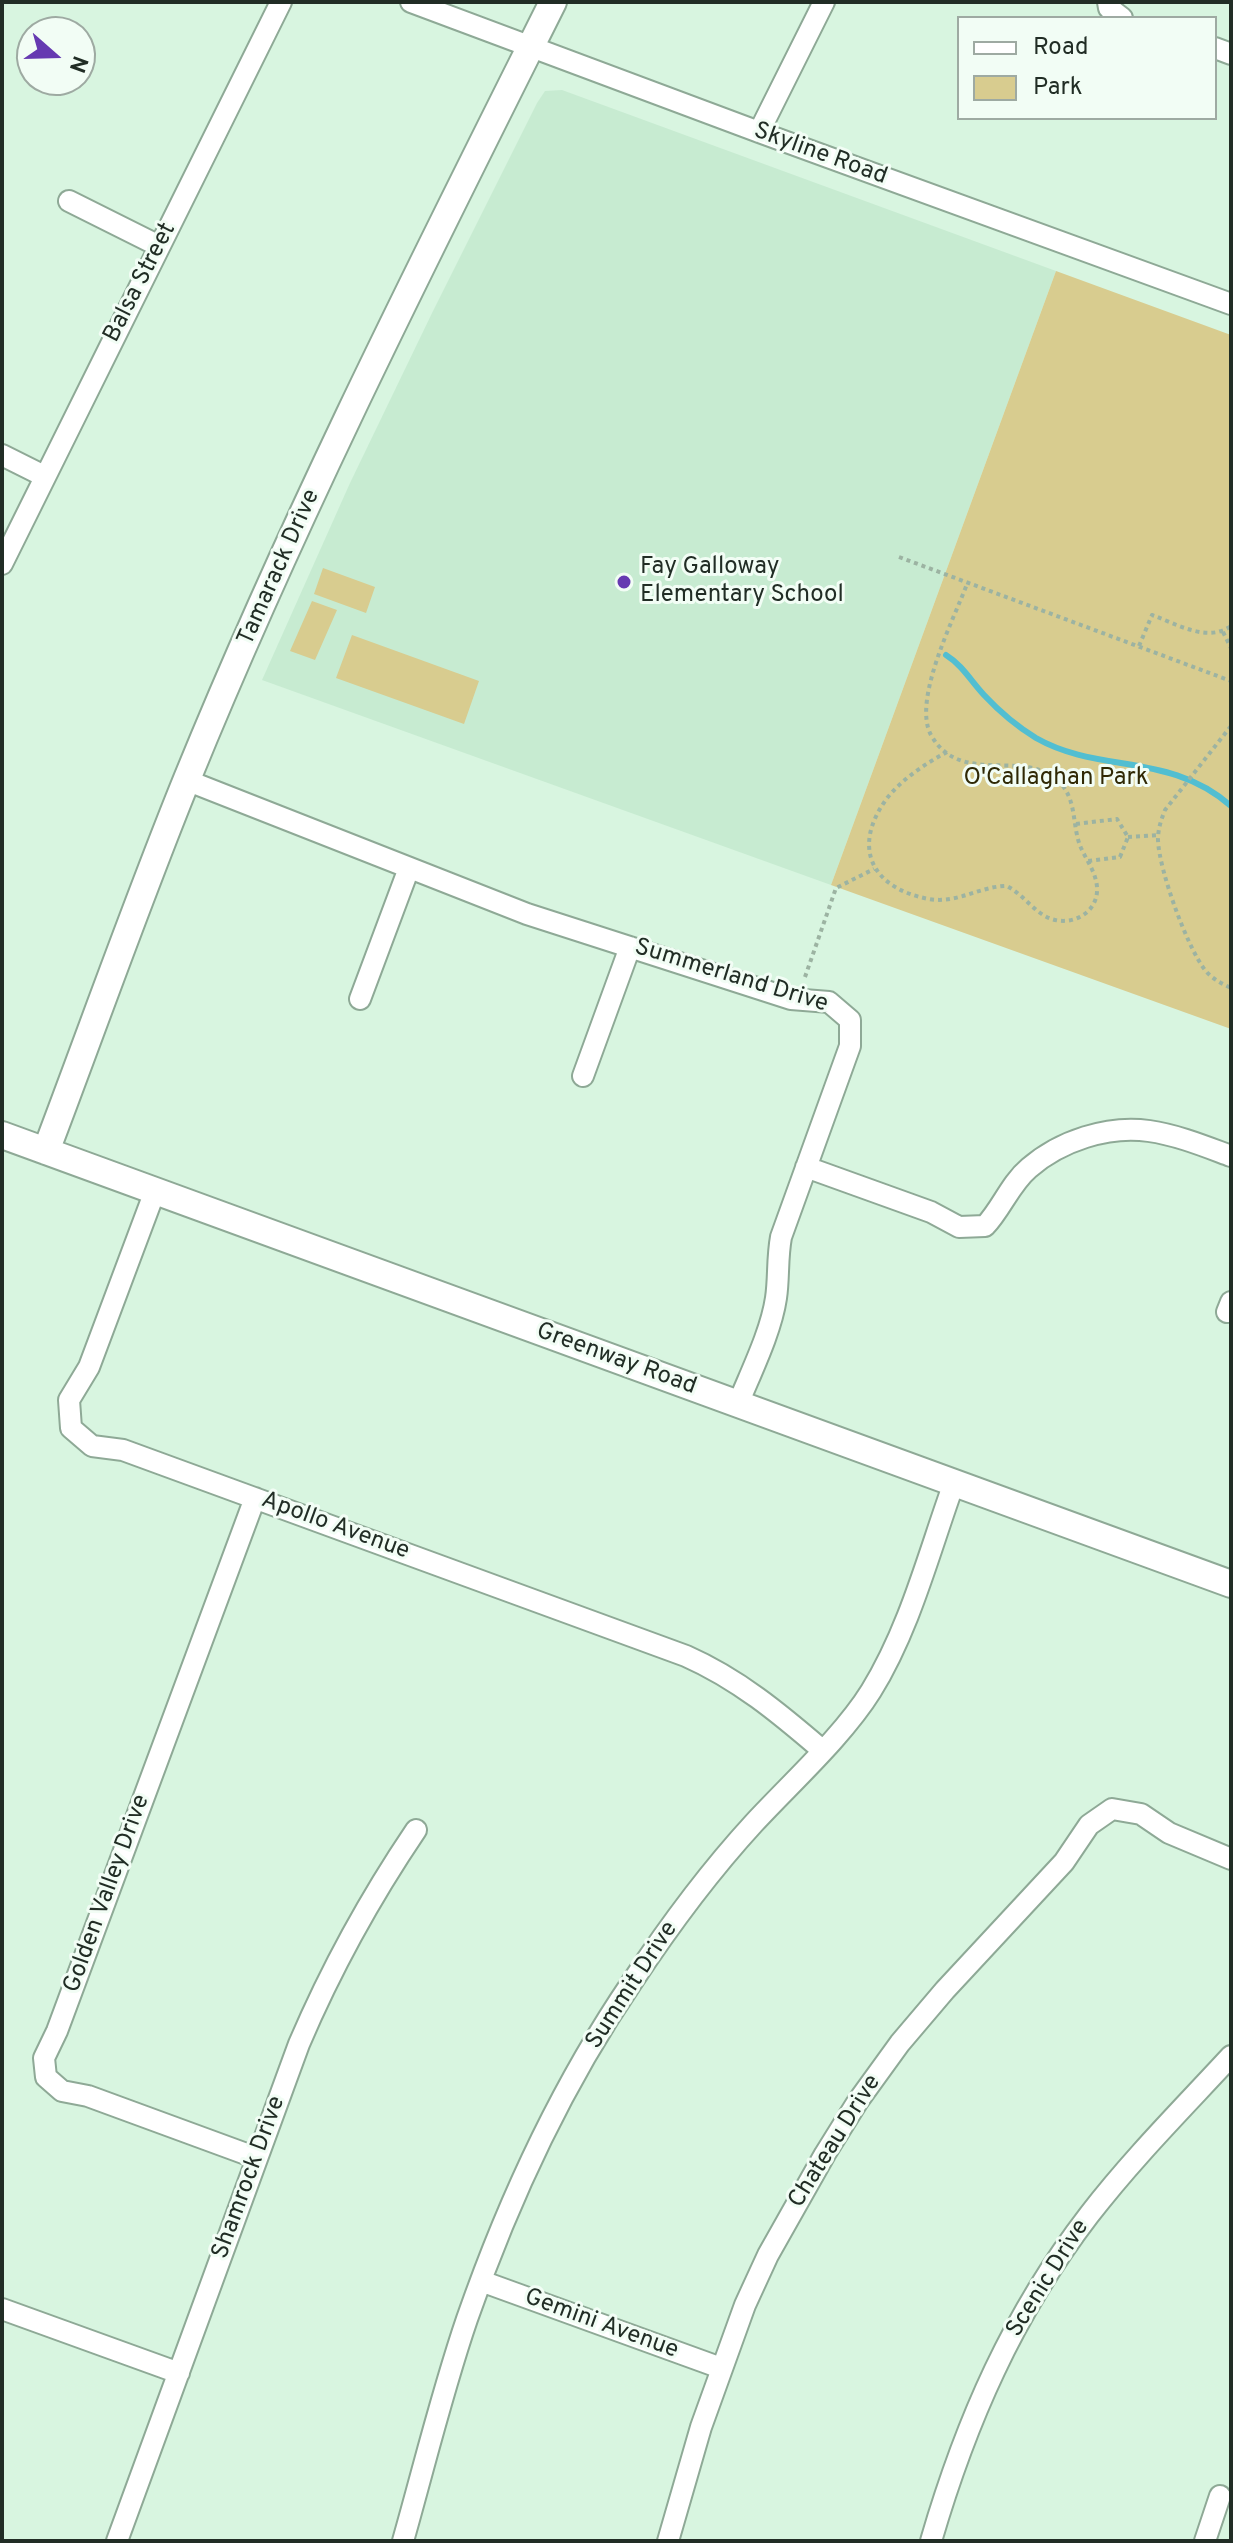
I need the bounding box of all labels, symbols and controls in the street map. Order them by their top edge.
north arrow [16,16,96,96]
legend [957,16,1217,120]
text: Road [1033,33,1089,63]
text: N [62,52,93,76]
text: Park [1033,73,1083,103]
street label: Skyline Road [749,118,891,192]
street label: Balsa Street [99,218,183,348]
street label: Tamarack Drive [233,485,327,651]
place label: Fay Galloway Elementary School [640,554,844,610]
marker: Fay Galloway Elementary School [615,573,633,591]
park label: O'Callaghan Park [963,765,1149,793]
street label: Summerland Drive [631,934,831,1020]
street label: Greenway Road [532,1318,700,1402]
street label: Apollo Avenue [257,1487,413,1567]
street label: Golden Valley Drive [59,1791,157,1997]
street label: Summit Drive [581,1917,685,2055]
street label: Chateau Drive [784,2070,888,2214]
street label: Shamrock Drive [207,2093,293,2263]
street label: Scenic Drive [1001,2215,1097,2343]
street label: Gemini Avenue [520,2284,682,2366]

